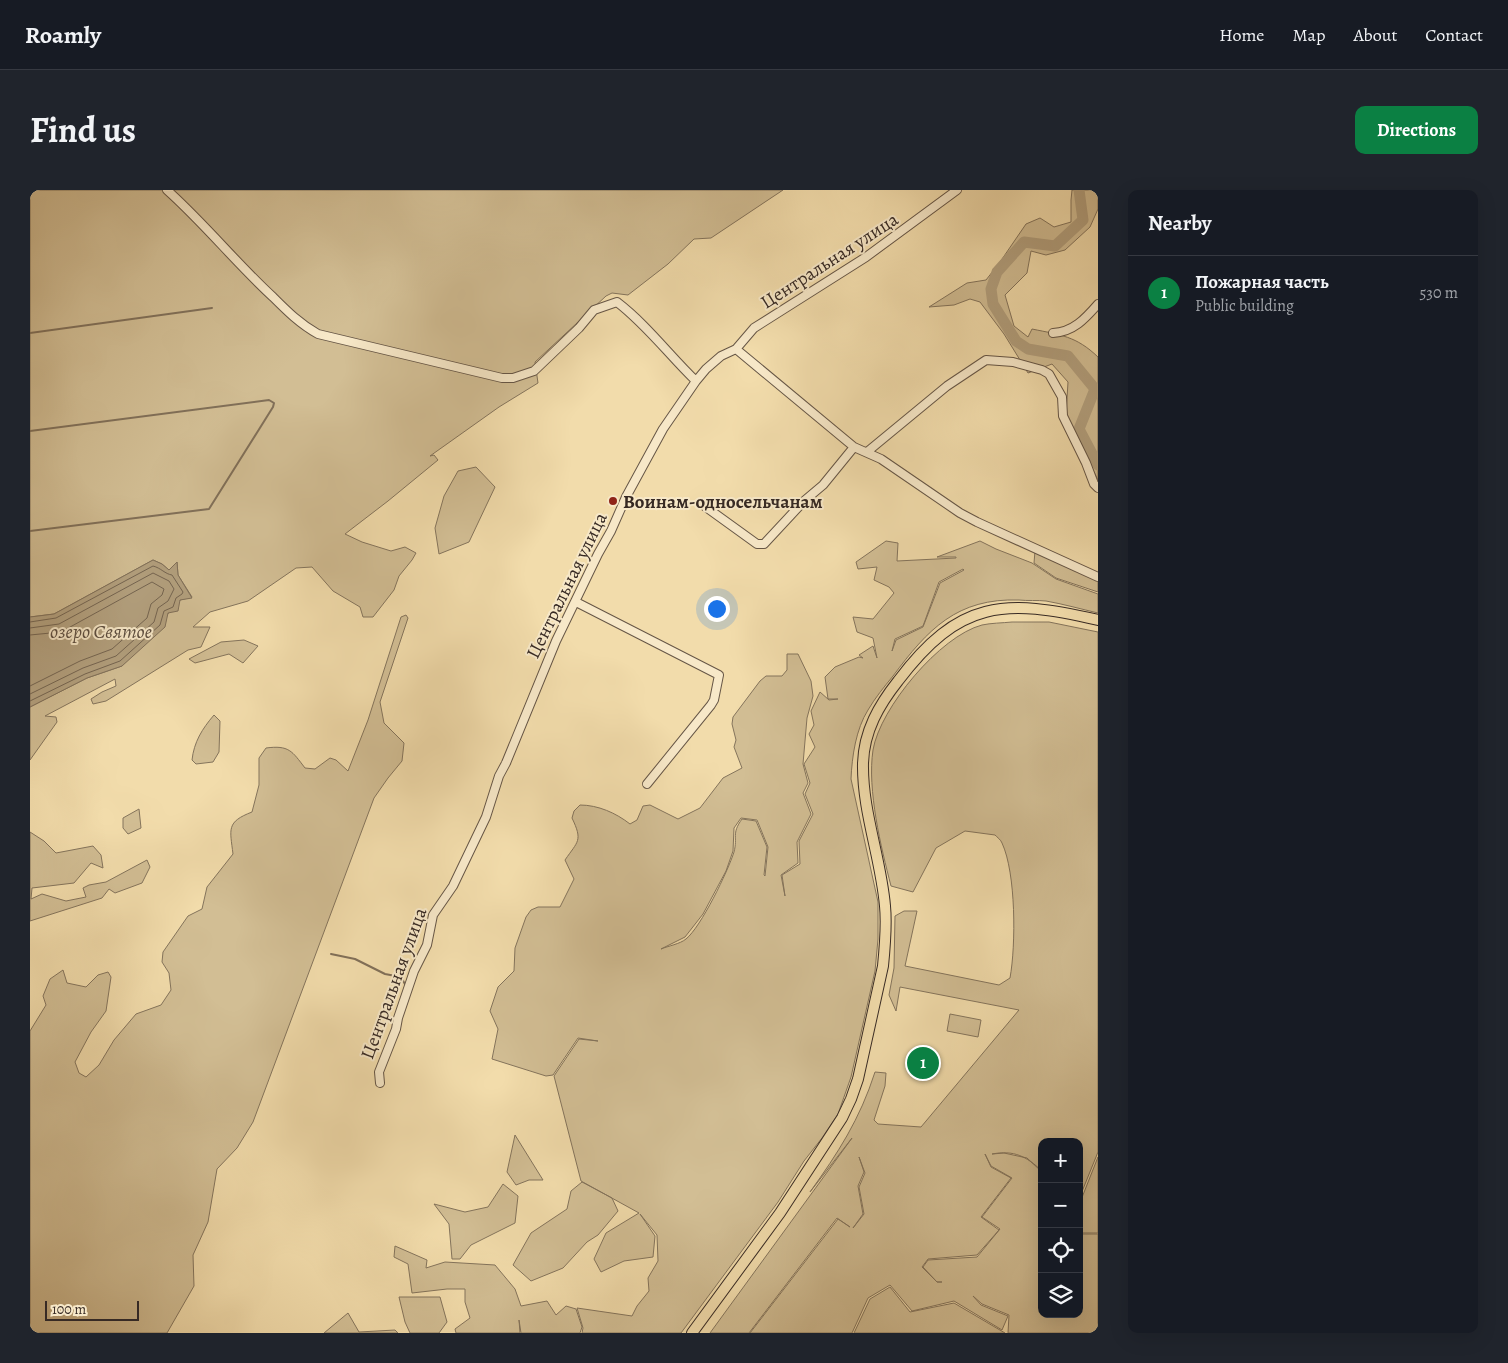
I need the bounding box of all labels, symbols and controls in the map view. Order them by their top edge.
text: Roamly [25,19,101,51]
text: Home [1219,23,1264,47]
text: Map [1292,23,1325,47]
text: About [1353,23,1397,47]
text: Contact [1425,23,1483,47]
text: Find us [30,106,136,154]
button: Directions [1355,106,1478,154]
street label: Центральная улица [756,206,904,315]
text: Nearby [1148,209,1211,237]
text: Пожарная часть [1195,269,1329,295]
text: 1 [1161,282,1167,304]
text: 530 m [1419,282,1458,304]
text: Public building [1195,295,1294,317]
place label: Воинам-односельчанам [623,489,823,515]
marker: Воинам-односельчанам [607,495,619,507]
street label: Центральная улица [520,508,614,663]
your location [704,596,730,622]
water label: озеро Святое [50,618,152,645]
street label: Центральная улица [354,904,434,1063]
pin: 1 [907,1044,939,1082]
map controls [1038,1138,1083,1318]
button: + [1038,1138,1083,1183]
button: − [1038,1183,1083,1228]
button: locate [1038,1228,1083,1273]
button: layers [1038,1273,1083,1318]
scale bar [45,1298,139,1321]
text: 100 m [52,1300,86,1319]

